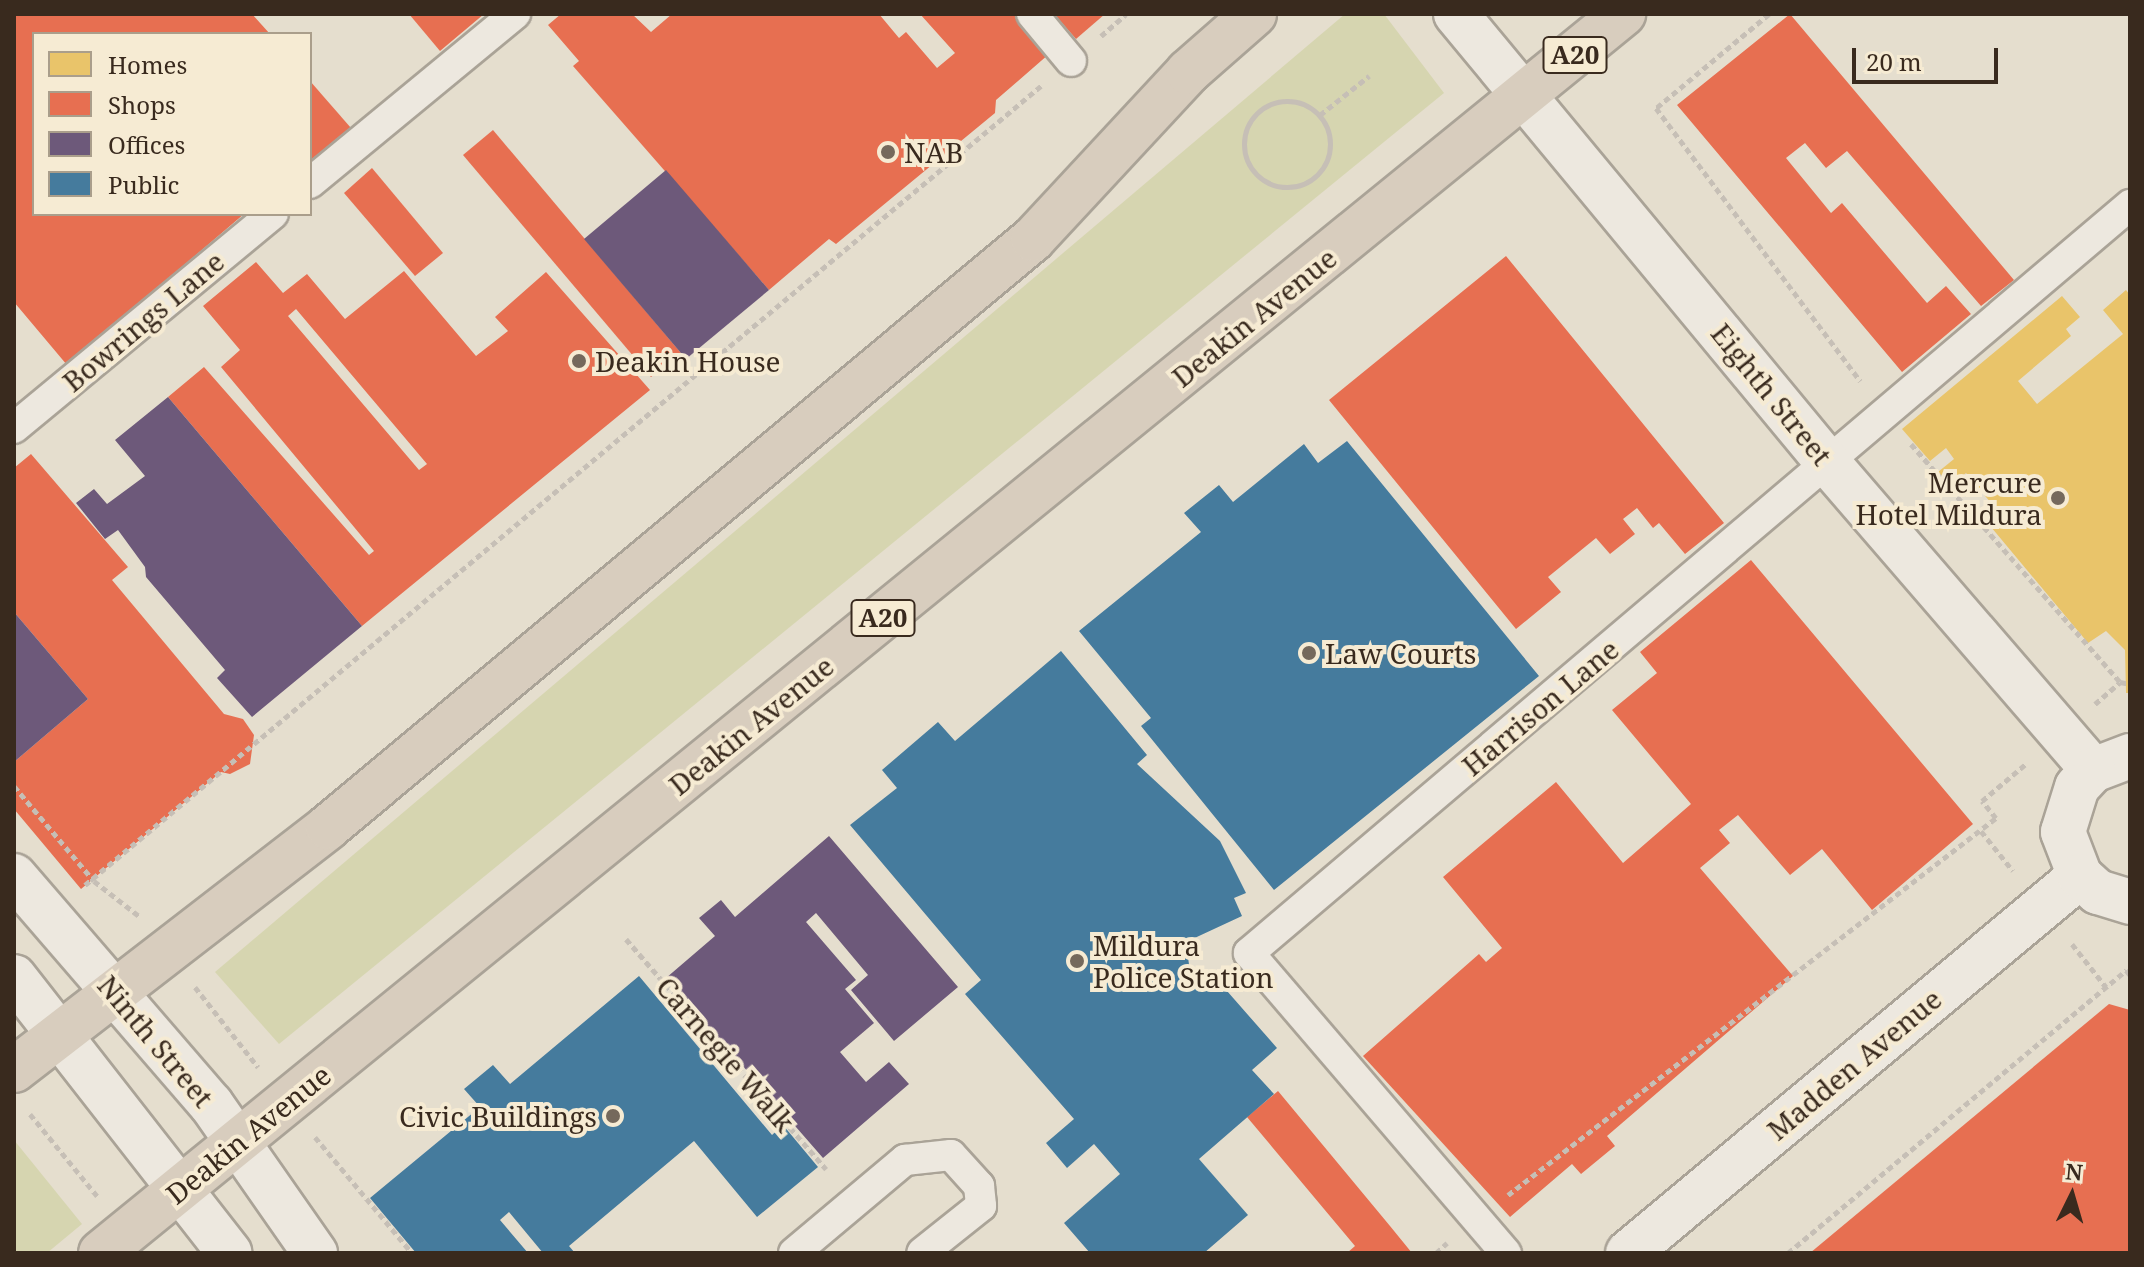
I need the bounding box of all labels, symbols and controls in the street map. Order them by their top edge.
legend [32,32,312,216]
scale bar [1856,32,2002,82]
road number: A20 [1541,33,1609,77]
text: 20 m [1866,45,1922,78]
text: Homes [108,48,187,81]
text: Shops [108,88,176,121]
text: Offices [108,128,185,161]
place label: NAB [904,135,963,169]
marker: NAB [879,143,897,161]
text: Public [108,168,179,201]
street label: Deakin Avenue [1165,240,1343,394]
street label: Bowrings Lane [56,244,230,398]
street label: Eighth Street [1705,316,1839,472]
place label: Deakin House [595,344,781,378]
marker: Deakin House [570,352,588,370]
place label: Mercure Hotel Mildura [1856,465,2042,531]
marker: Mercure Hotel Mildura [2049,489,2067,507]
road number: A20 [849,596,917,640]
street label: Harrison Lane [1455,632,1625,782]
place label: Law Courts [1325,636,1476,670]
marker: Law Courts [1300,644,1318,662]
street label: Deakin Avenue [662,648,840,802]
place label: Mildura Police Station [1093,928,1274,994]
marker: Mildura Police Station [1068,952,1086,970]
street label: Ninth Street [91,968,221,1114]
street label: Carnegie Walk [650,970,802,1138]
street label: Madden Avenue [1760,981,1948,1147]
street label: Deakin Avenue [159,1057,337,1211]
place label: Civic Buildings [399,1099,597,1133]
marker: Civic Buildings [604,1107,622,1125]
north arrow [2032,1155,2112,1235]
text: N [2064,1155,2084,1187]

